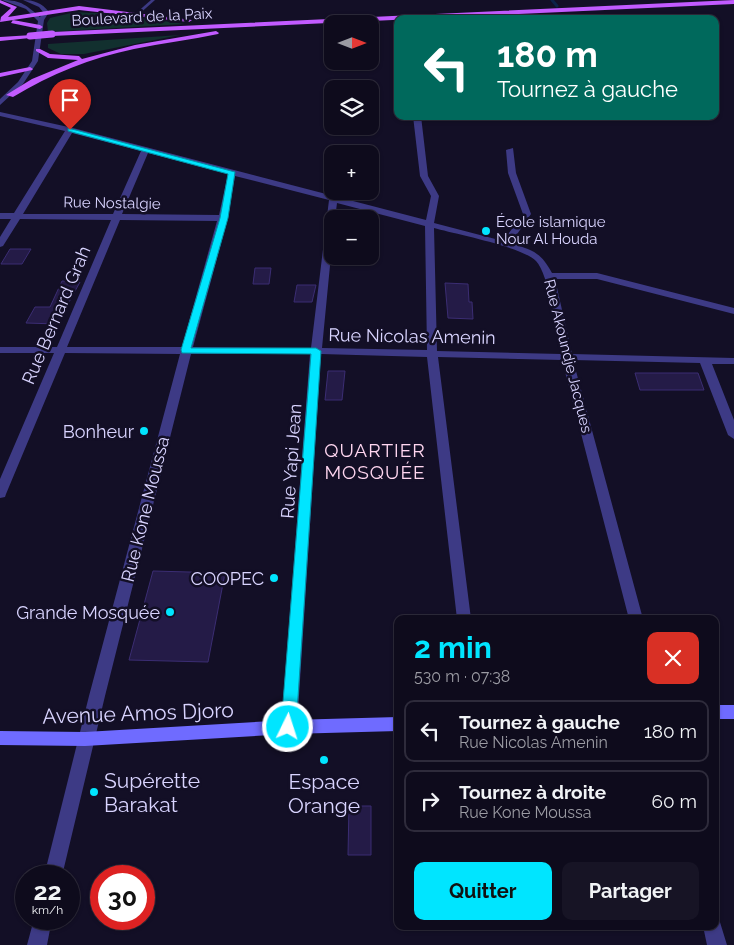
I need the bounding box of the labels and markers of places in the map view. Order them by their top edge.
pin [49,79,91,130]
place label: École islamique Nour Al Houda [496,213,606,248]
marker: École islamique Nour Al Houda [480,225,492,237]
place label: Bonheur [63,421,135,442]
marker: Bonheur [138,425,150,437]
place label: COOPEC [191,568,264,589]
marker: COOPEC [268,572,280,584]
place label: Grande Mosquée [16,602,160,623]
marker: Grande Mosquée [164,606,176,618]
marker: Espace Orange [318,754,330,766]
place label: Supérette Barakat [104,768,200,817]
place label: Espace Orange [288,769,360,818]
marker: Supérette Barakat [88,786,100,798]

